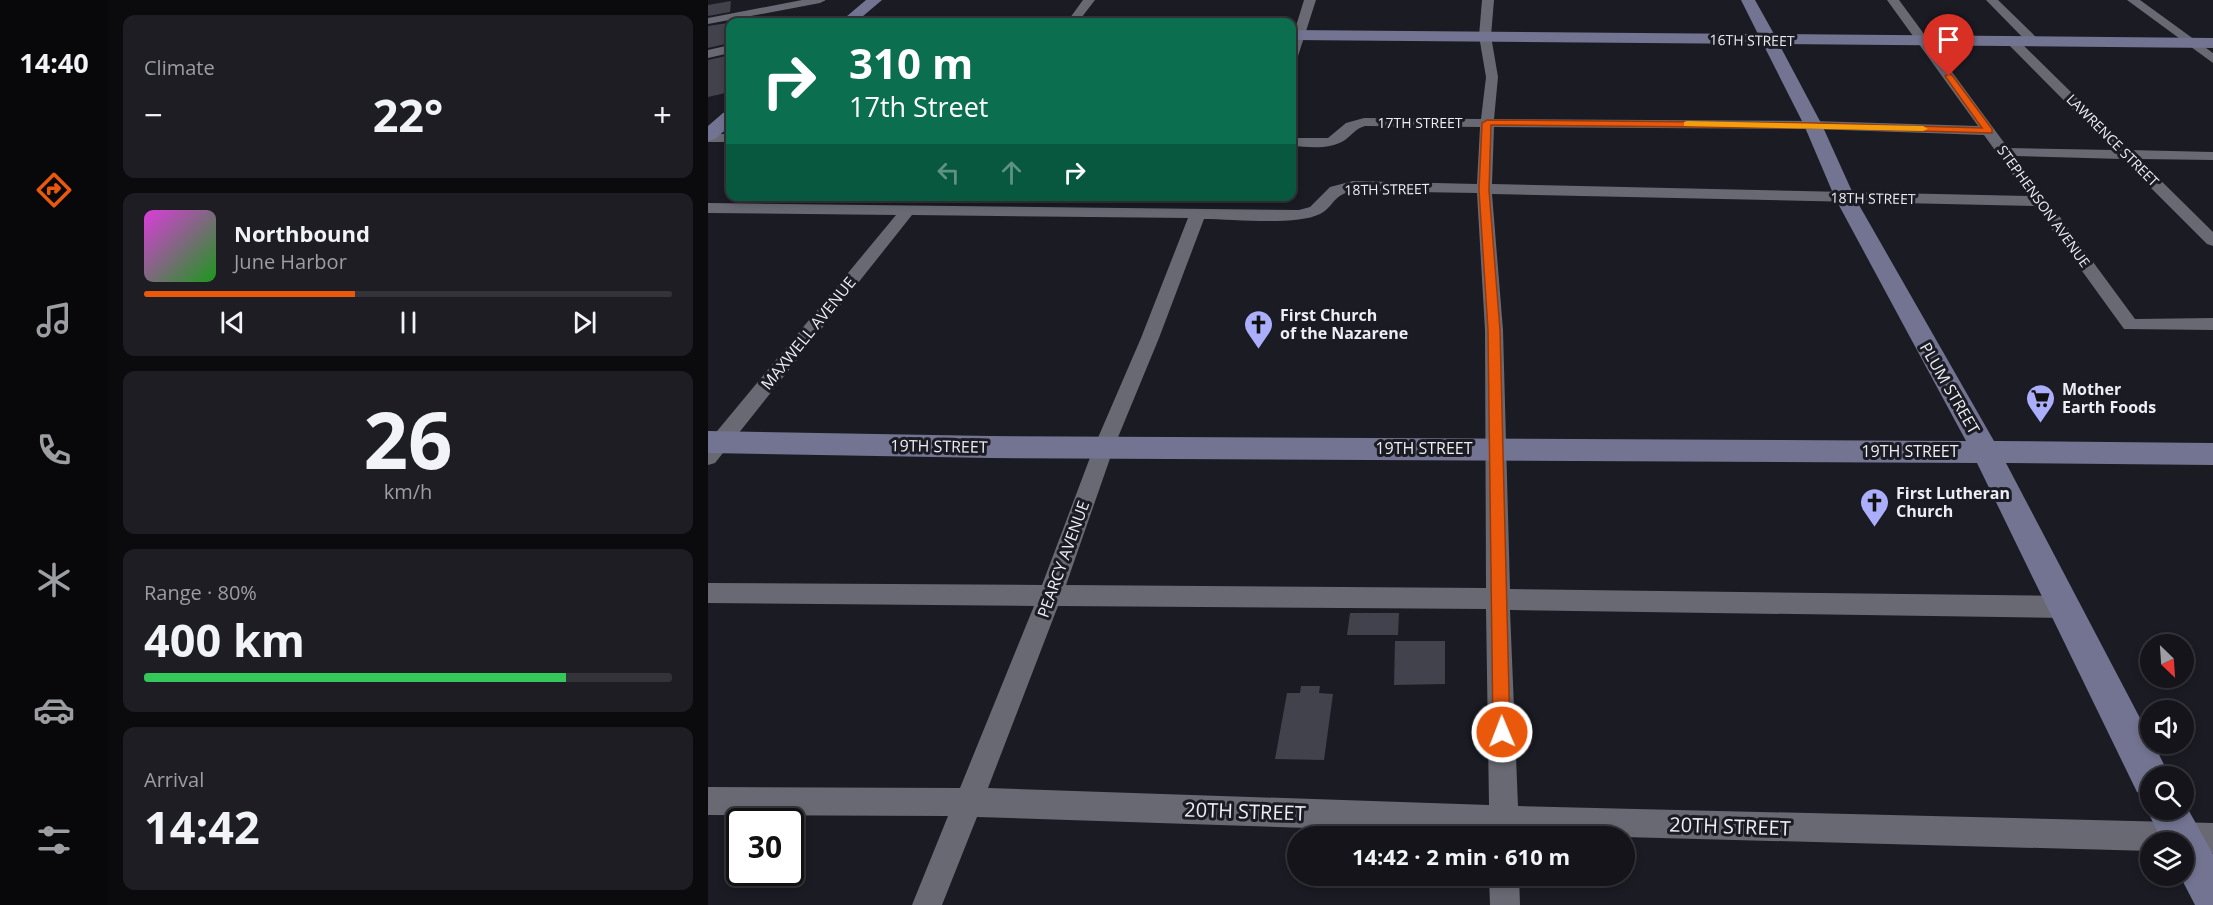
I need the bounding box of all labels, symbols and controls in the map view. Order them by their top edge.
pin [1923,14,1974,76]
icon: arrive [1932,23,1965,56]
street label: 16TH STREET [1709,30,1795,50]
text: 310 m [849,34,973,91]
icon: right [750,42,828,120]
text: 14:40 [19,44,89,81]
text: Climate [144,54,215,81]
text: 22° [373,84,443,145]
text: 17th Street [849,88,988,125]
street label: LAWRENCE STREET [2063,90,2164,191]
text: − [144,92,163,137]
text: + [653,92,672,137]
street label: 17TH STREET [1378,113,1463,132]
street label: STEPHENSON AVENUE [1993,141,2095,271]
icon: left [932,156,965,189]
icon: ahead [995,156,1028,189]
icon: right [1058,156,1091,189]
icon: directions [33,169,75,211]
street label: 18TH STREET [1344,179,1430,199]
street label: 18TH STREET [1830,188,1916,208]
text: Northbound [234,218,370,248]
text: June Harbor [234,248,347,275]
street label: MAXWELL AVENUE [756,272,860,394]
icon: music [33,299,75,341]
place label: First Church of the Nazarene [1280,304,1408,344]
icon: previous [216,306,249,339]
icon: pause [392,306,425,339]
icon: next [568,306,601,339]
church icon: First Church of the Nazarene [1243,308,1275,350]
street label: PLUM STREET [1915,338,1985,438]
place label: Mother Earth Foods [2062,378,2156,418]
supermarket icon: Mother Earth Foods [2025,382,2057,424]
text: 26 [363,386,453,492]
icon: phone [33,429,75,471]
street label: 19TH STREET [890,434,988,458]
street label: 19TH STREET [1375,437,1473,459]
street label: 19TH STREET [1861,440,1959,462]
text: km/h [384,478,432,505]
place label: First Lutheran Church [1896,482,2010,522]
church icon: First Lutheran Church [1859,486,1891,528]
street label: PEARCY AVENUE [1032,498,1094,620]
icon: climate [33,559,75,601]
text: Range · 80% [144,579,257,606]
text: 400 km [144,609,305,670]
north arrow [2140,634,2194,688]
map controls [2140,634,2194,886]
icon: car [33,689,75,731]
position arrow [1470,700,1534,764]
button: sound [2140,700,2194,754]
text: Arrival [144,766,204,793]
button: search [2140,766,2194,820]
street label: 20TH STREET [1184,795,1306,827]
text: 14:42 [144,796,260,857]
speed limit sign: 30 [726,808,804,886]
street label: 20TH STREET [1669,810,1791,842]
icon: filters [33,819,75,861]
button: layers [2140,832,2194,886]
text: 14:42 · 2 min · 610 m [1352,841,1570,871]

